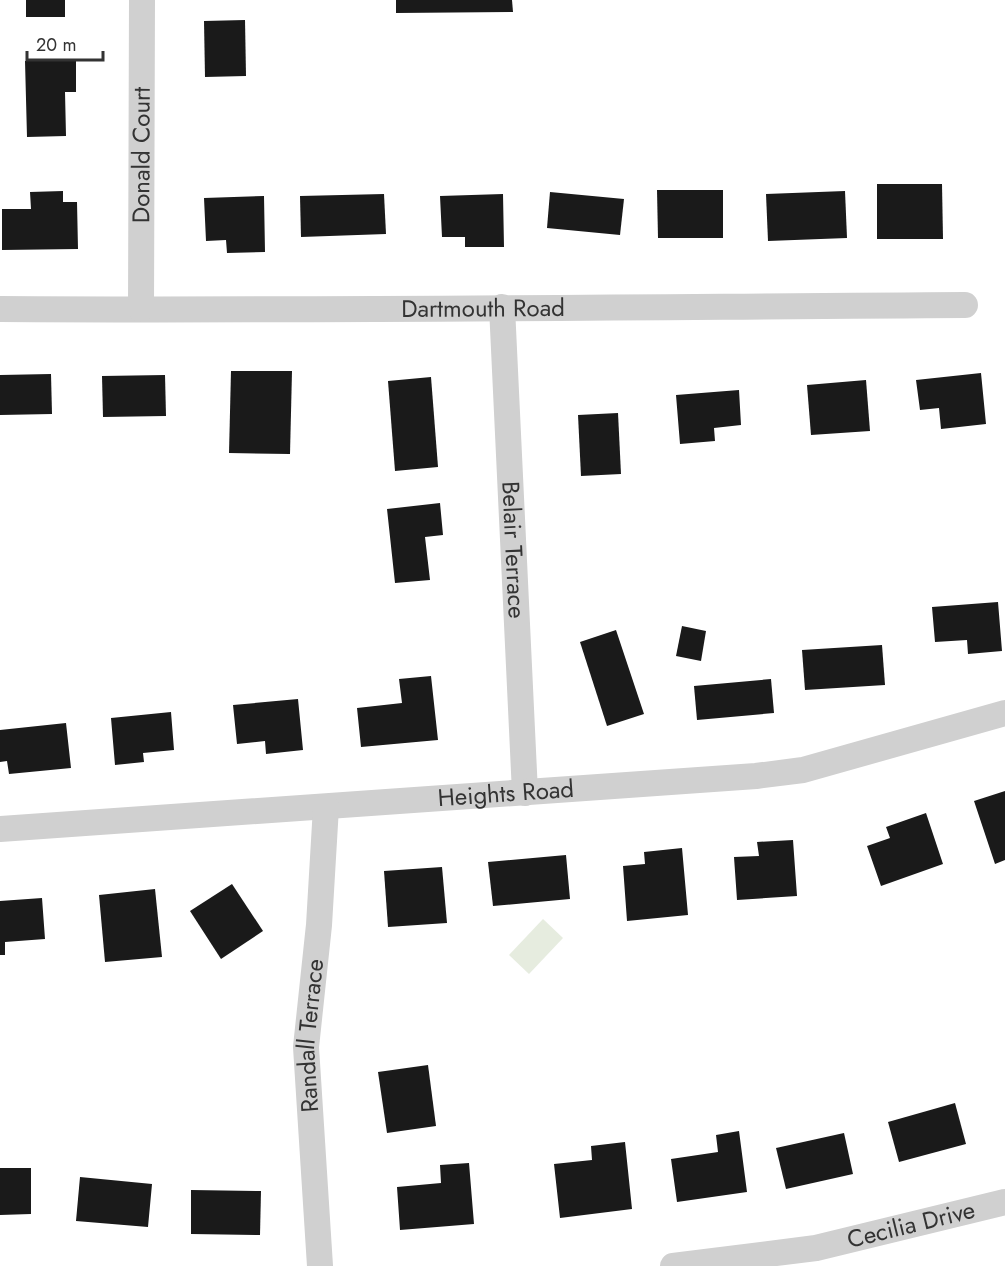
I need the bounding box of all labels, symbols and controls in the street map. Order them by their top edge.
scale bar [27,24,104,62]
text: 20 m [36,32,76,58]
street label: Donald Court [123,87,159,223]
street label: Dartmouth Road [401,290,565,326]
street label: Belair Terrace [493,480,535,619]
street label: Heights Road [436,771,575,815]
street label: Randall Terrace [288,957,332,1114]
street label: Cecilia Drive [843,1192,979,1257]

